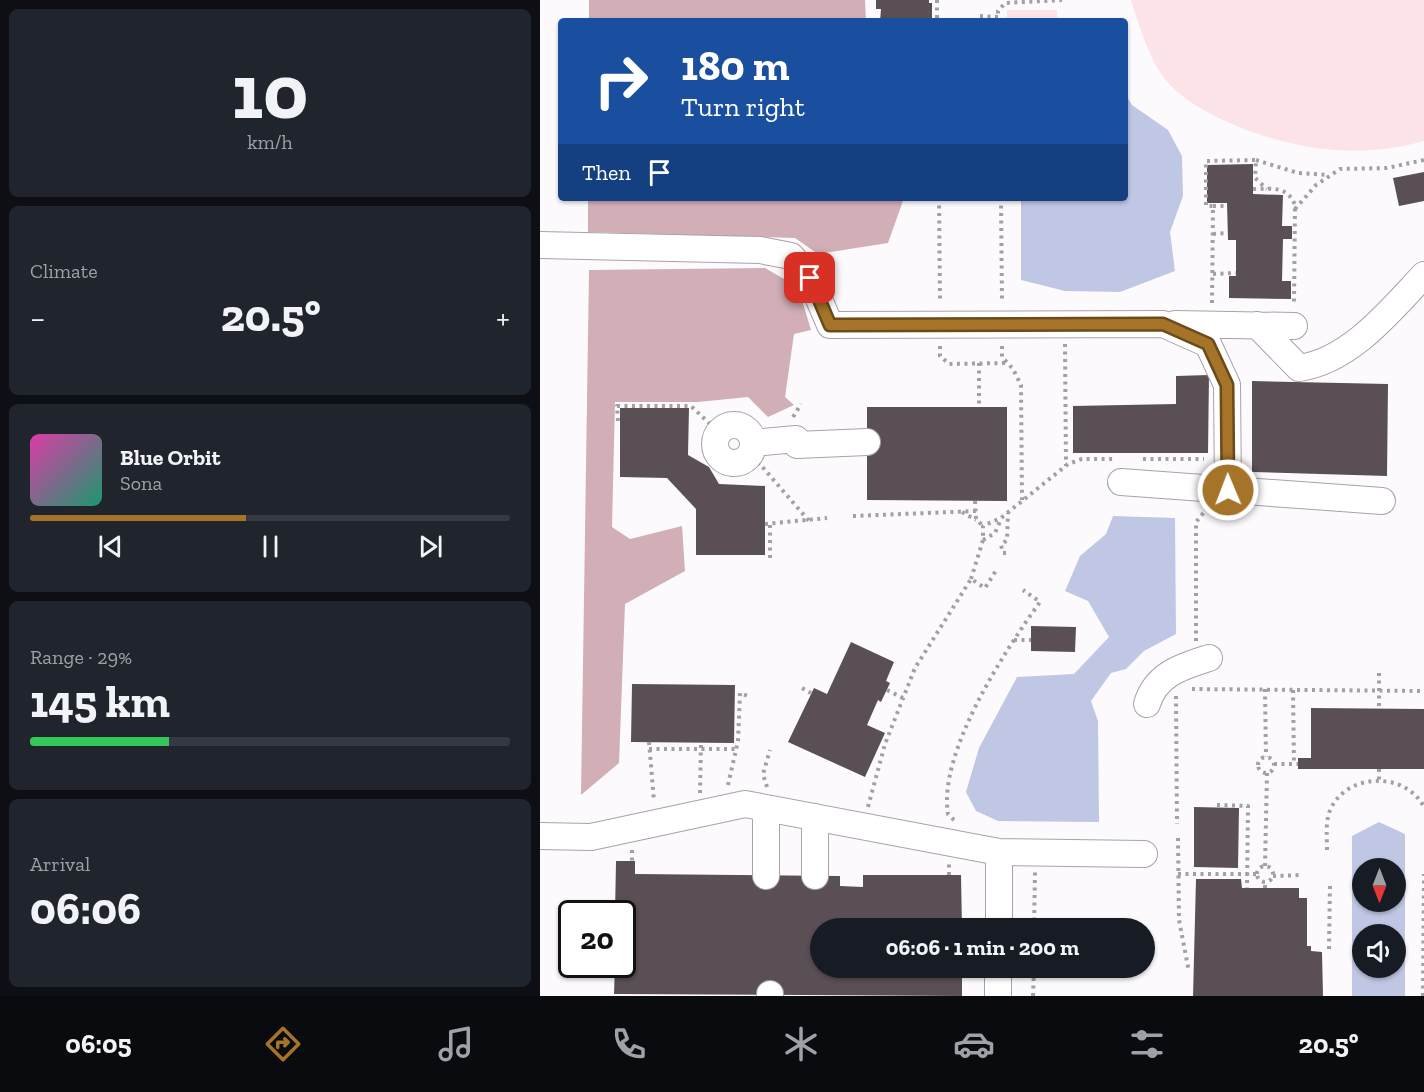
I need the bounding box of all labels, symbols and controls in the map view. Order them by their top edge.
text: 180 m [681,40,789,91]
icon: right [582,42,660,120]
text: 10 [232,44,308,138]
text: Turn right [681,91,805,123]
text: km/h [247,130,293,154]
icon: arrive [643,156,676,189]
text: Then [582,159,631,186]
pin [784,252,835,303]
text: Climate [30,259,98,283]
icon: arrive [793,261,826,294]
text: 20.5° [221,289,321,343]
text: − [30,298,45,337]
text: + [496,298,510,337]
text: Blue Orbit [120,444,220,471]
position arrow [1196,458,1260,522]
text: Sona [120,471,162,495]
icon: previous [94,530,127,563]
icon: pause [254,530,287,563]
icon: next [414,530,447,563]
text: Range · 29% [30,645,132,669]
text: 145 km [30,675,170,729]
text: Arrival [30,852,90,876]
north arrow [1352,858,1406,912]
map controls [1352,858,1406,978]
text: 06:06 [30,882,141,936]
speed limit sign: 20 [558,900,636,978]
button: sound [1352,924,1406,978]
text: 06:06 · 1 min · 200 m [886,934,1079,961]
icon: directions [262,1023,304,1065]
icon: music [435,1023,477,1065]
icon: phone [608,1023,650,1065]
icon: climate [780,1023,822,1065]
icon: car [953,1023,995,1065]
icon: filters [1126,1023,1168,1065]
text: 06:05 [65,1028,132,1060]
text: 20.5° [1299,1028,1359,1060]

